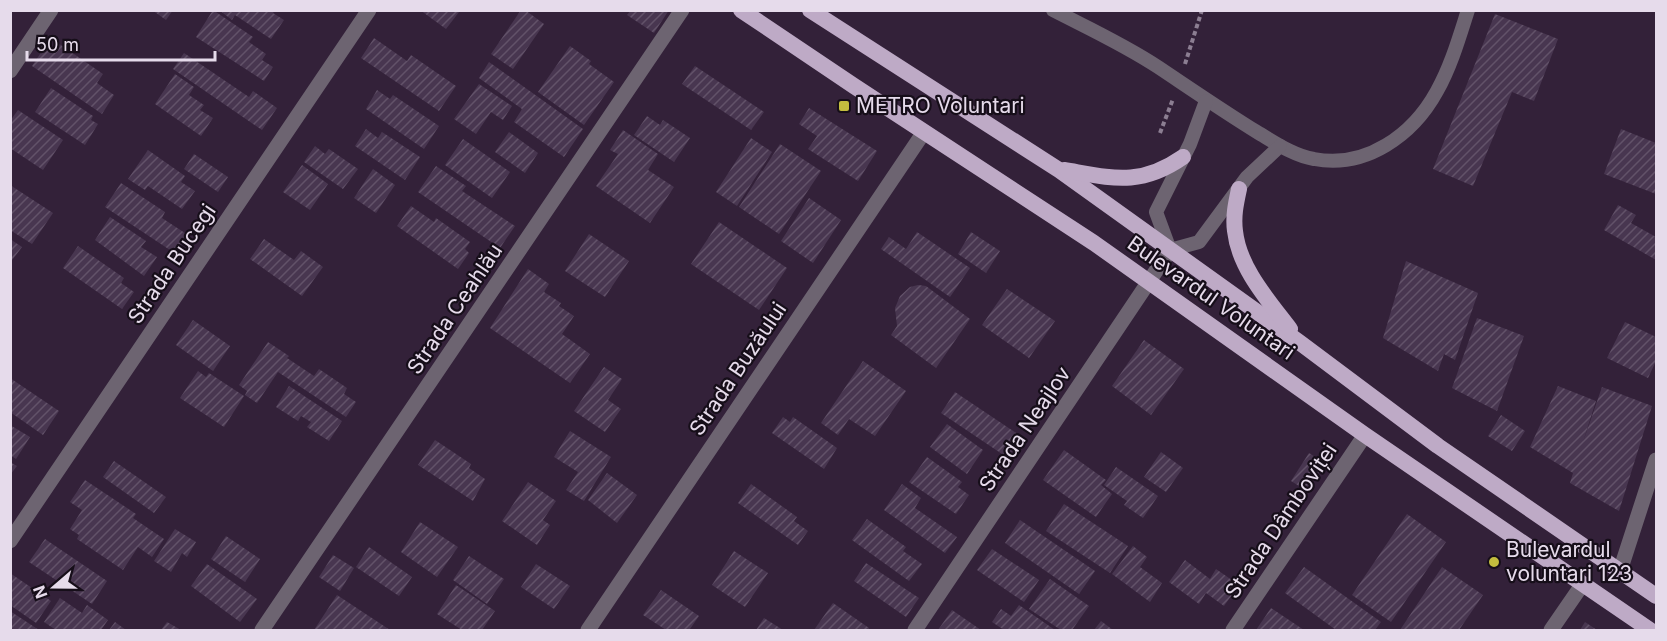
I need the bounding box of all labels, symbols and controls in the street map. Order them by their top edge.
scale bar [27,24,214,62]
text: 50 m [36,34,79,55]
place label: METRO Voluntari [856,93,1025,118]
marker: METRO Voluntari [837,99,851,113]
street label: Strada Bucegi [122,199,221,328]
street label: Bulevardul Voluntari [1123,230,1300,365]
street label: Strada Ceahlău [402,239,507,379]
street label: Strada Buzăului [684,297,791,440]
street label: Strada Neajlov [974,362,1076,496]
street label: Strada Dâmboviței [1219,438,1342,603]
place label: Bulevardul voluntari 123 [1506,537,1632,586]
marker: Bulevardul voluntari 123 [1487,555,1501,569]
north arrow [24,557,84,617]
text: N [28,583,51,601]

